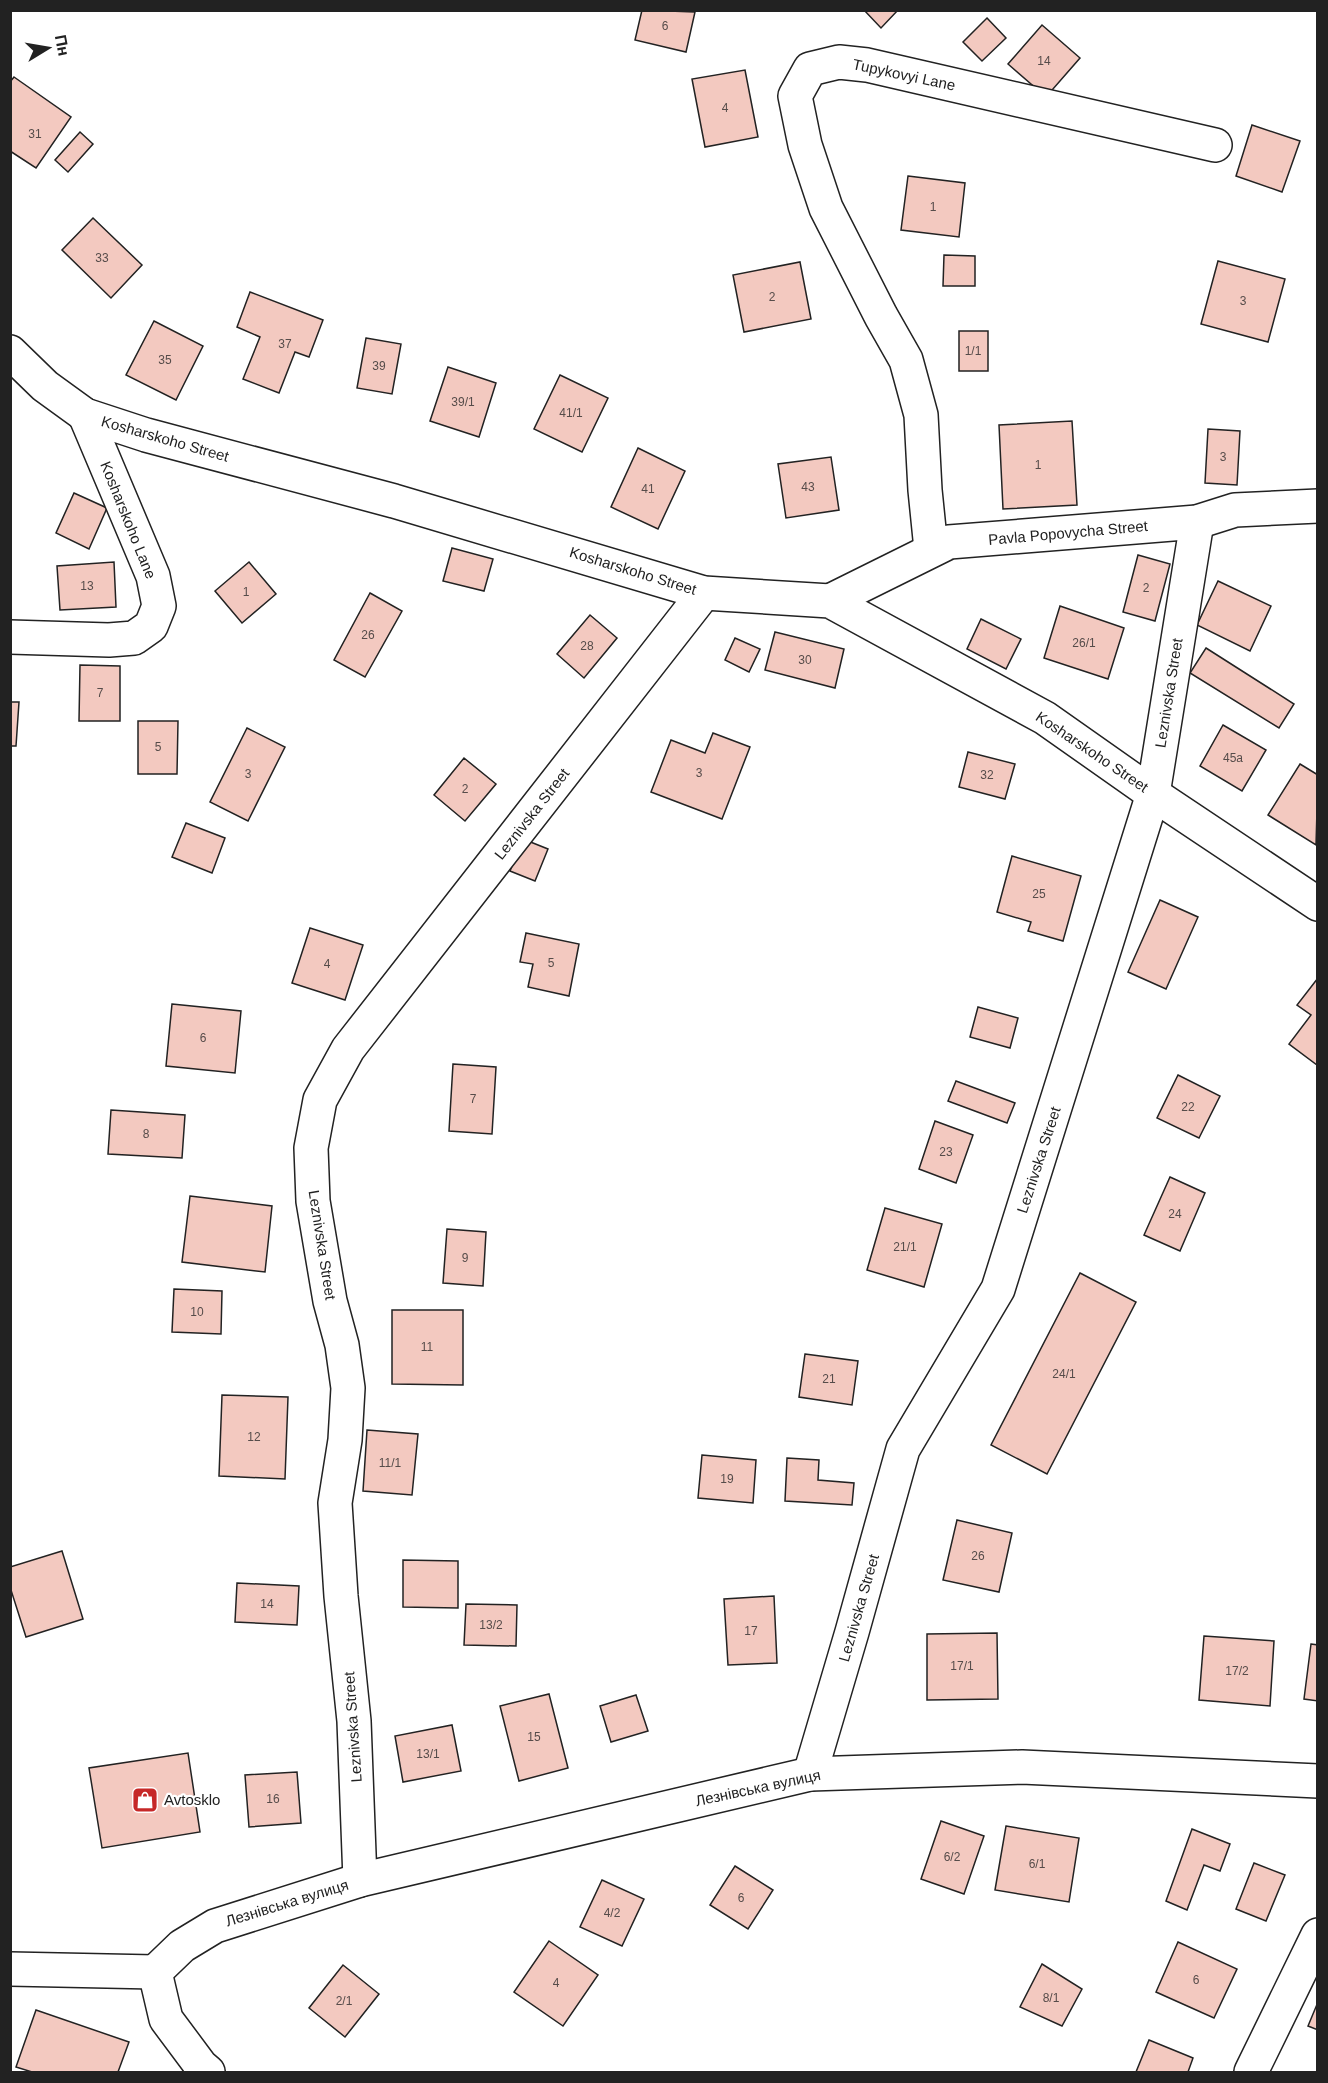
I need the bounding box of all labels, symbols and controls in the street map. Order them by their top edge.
north arrow [18,18,78,78]
house number: 6 [662,19,669,33]
text: Пн [52,33,73,57]
house number: 14 [1037,54,1051,68]
street label: Tupykovyi Lane [851,55,957,94]
house number: 4 [722,101,729,115]
house number: 31 [28,127,42,141]
house number: 1 [930,200,937,214]
house number: 33 [95,251,109,265]
house number: 2 [769,290,776,304]
house number: 3 [1240,294,1247,308]
house number: 37 [278,337,292,351]
house number: 1/1 [965,344,982,358]
house number: 35 [158,353,172,367]
house number: 39 [372,359,386,373]
house number: 39/1 [451,395,475,409]
house number: 41/1 [559,406,583,420]
street label: Kosharskoho Street [99,412,232,465]
house number: 3 [1220,450,1227,464]
house number: 1 [1035,458,1042,472]
street label: Kosharskoho Lane [97,459,160,581]
house number: 43 [801,480,815,494]
house number: 41 [641,482,655,496]
street label: Pavla Popovycha Street [987,517,1149,548]
street label: Kosharskoho Street [568,543,699,598]
house number: 13 [80,579,94,593]
house number: 2 [1143,581,1150,595]
house number: 1 [243,585,250,599]
house number: 26 [361,628,375,642]
house number: 26/1 [1072,636,1096,650]
street label: Leznivska Street [1151,636,1186,749]
house number: 28 [580,639,594,653]
house number: 30 [798,653,812,667]
house number: 7 [97,686,104,700]
street label: Kosharskoho Street [1033,708,1152,796]
house number: 5 [155,740,162,754]
house number: 45а [1223,751,1243,765]
street label: Leznivska Street [491,764,573,863]
house number: 3 [696,766,703,780]
house number: 3 [245,767,252,781]
house number: 32 [980,768,994,782]
house number: 2 [462,782,469,796]
house number: 25 [1032,887,1046,901]
house number: 5 [548,956,555,970]
house number: 4 [324,957,331,971]
house number: 6 [200,1031,207,1045]
house number: 7 [470,1092,477,1106]
house number: 22 [1181,1100,1195,1114]
street label: Leznivska Street [1013,1104,1064,1215]
house number: 8 [143,1127,150,1141]
house number: 23 [939,1145,953,1159]
street label: Leznivska Street [305,1189,340,1302]
house number: 24 [1168,1207,1182,1221]
house number: 21/1 [893,1240,917,1254]
house number: 9 [462,1251,469,1265]
house number: 10 [190,1305,204,1319]
house number: 11 [421,1340,434,1354]
house number: 24/1 [1052,1367,1076,1381]
house number: 21 [822,1372,836,1386]
house number: 12 [247,1430,261,1444]
house number: 11/1 [379,1456,402,1470]
house number: 19 [720,1472,734,1486]
house number: 26 [971,1549,985,1563]
street label: Leznivska Street [835,1551,882,1664]
house number: 14 [260,1597,274,1611]
house number: 13/2 [479,1618,503,1632]
house number: 17 [744,1624,758,1638]
house number: 17/1 [950,1659,974,1673]
house number: 17/2 [1225,1664,1249,1678]
street label: Leznivska Street [340,1670,365,1783]
house number: 15 [527,1730,541,1744]
house number: 13/1 [416,1747,440,1761]
street label: Лезнівська вулиця [694,1766,822,1809]
shop icon: Avtosklo [130,1785,160,1815]
place label: Avtosklo [164,1791,220,1808]
house number: 16 [266,1792,280,1806]
house number: 6/2 [944,1850,961,1864]
house number: 6/1 [1029,1857,1046,1871]
street label: Лезнівська вулиця [223,1876,350,1929]
house number: 6 [738,1891,745,1905]
house number: 4/2 [604,1906,621,1920]
house number: 6 [1193,1973,1200,1987]
house number: 4 [553,1976,560,1990]
house number: 8/1 [1043,1991,1060,2005]
house number: 2/1 [336,1994,353,2008]

